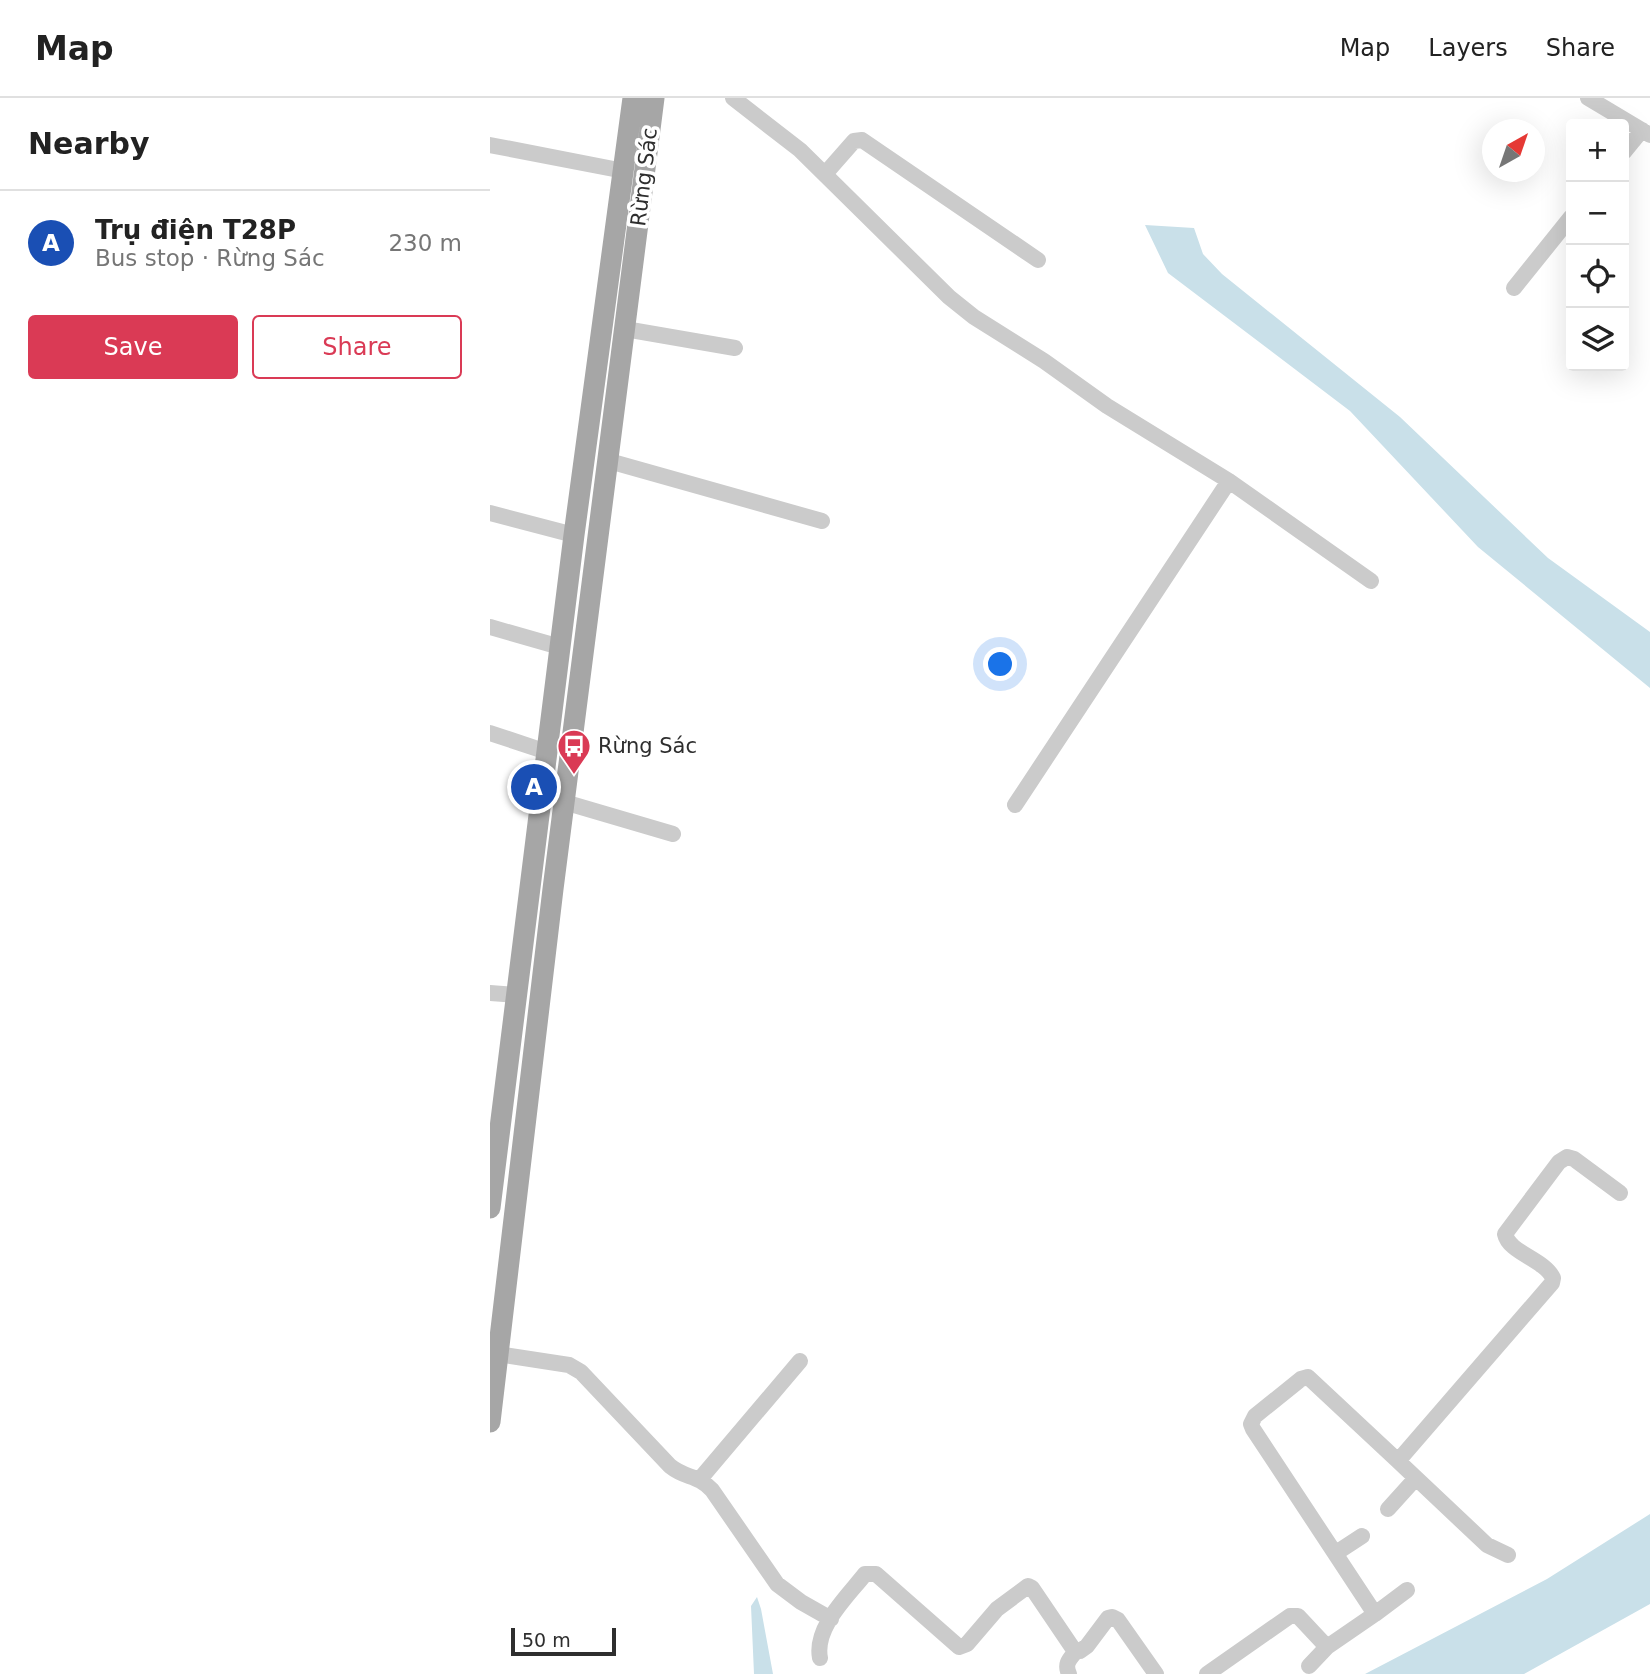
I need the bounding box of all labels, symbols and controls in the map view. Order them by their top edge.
text: Map [35,29,114,68]
text: Map [1340,34,1390,62]
text: Layers [1428,34,1508,62]
text: Share [1546,34,1615,62]
north arrow [1482,119,1545,182]
map controls [1566,119,1629,371]
button: + [1566,119,1629,182]
text: Nearby [28,126,150,161]
street label: Rừng Sác [626,126,662,228]
button: − [1566,182,1629,245]
text: Trụ điện T28P [95,215,296,245]
text: A [42,230,60,256]
text: 230 m [388,230,462,256]
text: Bus stop · Rừng Sác [95,245,325,271]
button: locate [1566,245,1629,308]
button: layers [1566,308,1629,371]
button: Save [28,315,238,379]
button: Share [252,315,462,379]
your location [983,647,1017,681]
bus stop icon: Rừng Sác [555,727,593,776]
place label: Rừng Sác [598,734,697,758]
pin: A [511,761,557,813]
scale bar [511,1625,616,1657]
text: 50 m [522,1629,571,1651]

